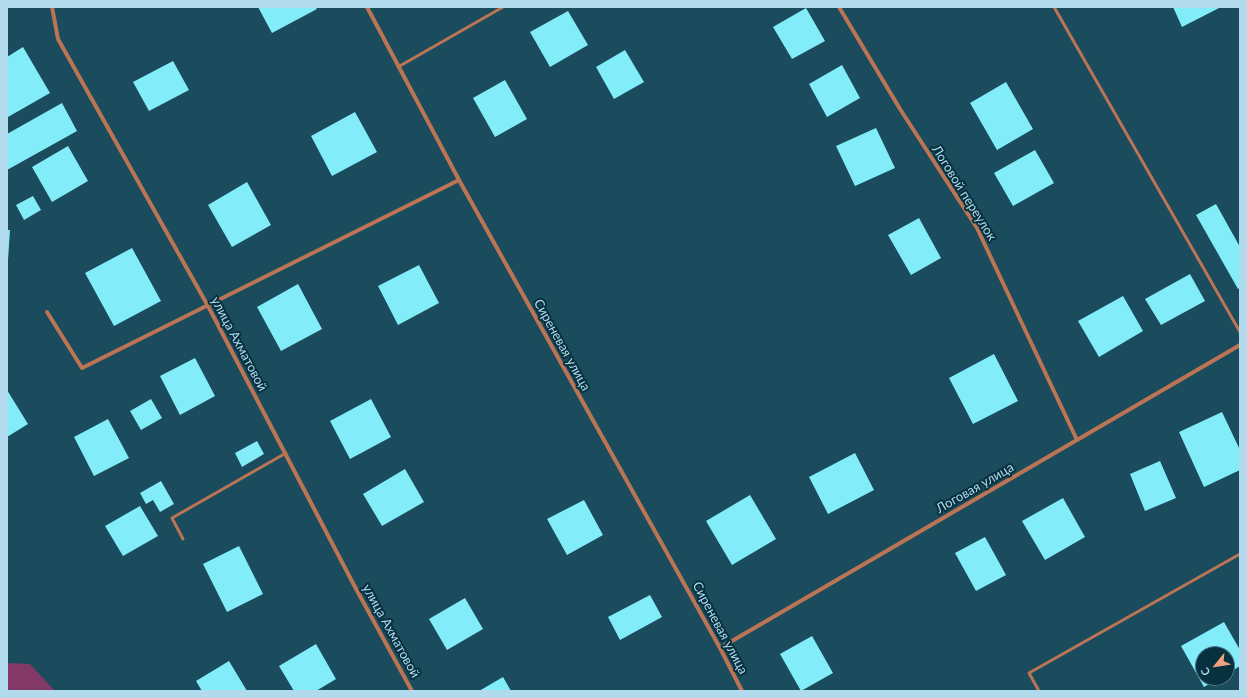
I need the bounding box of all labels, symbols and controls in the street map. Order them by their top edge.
street label: Логовой переулок [928,142,1000,244]
street label: улица Ахматовой [208,294,270,394]
street label: Сиреневая улица [530,296,594,394]
street label: Логовая улица [933,459,1017,517]
street label: Сиреневая улица [689,579,751,677]
street label: улица Ахматовой [359,582,423,680]
north arrow [1195,646,1235,686]
text: С [1198,665,1212,678]

